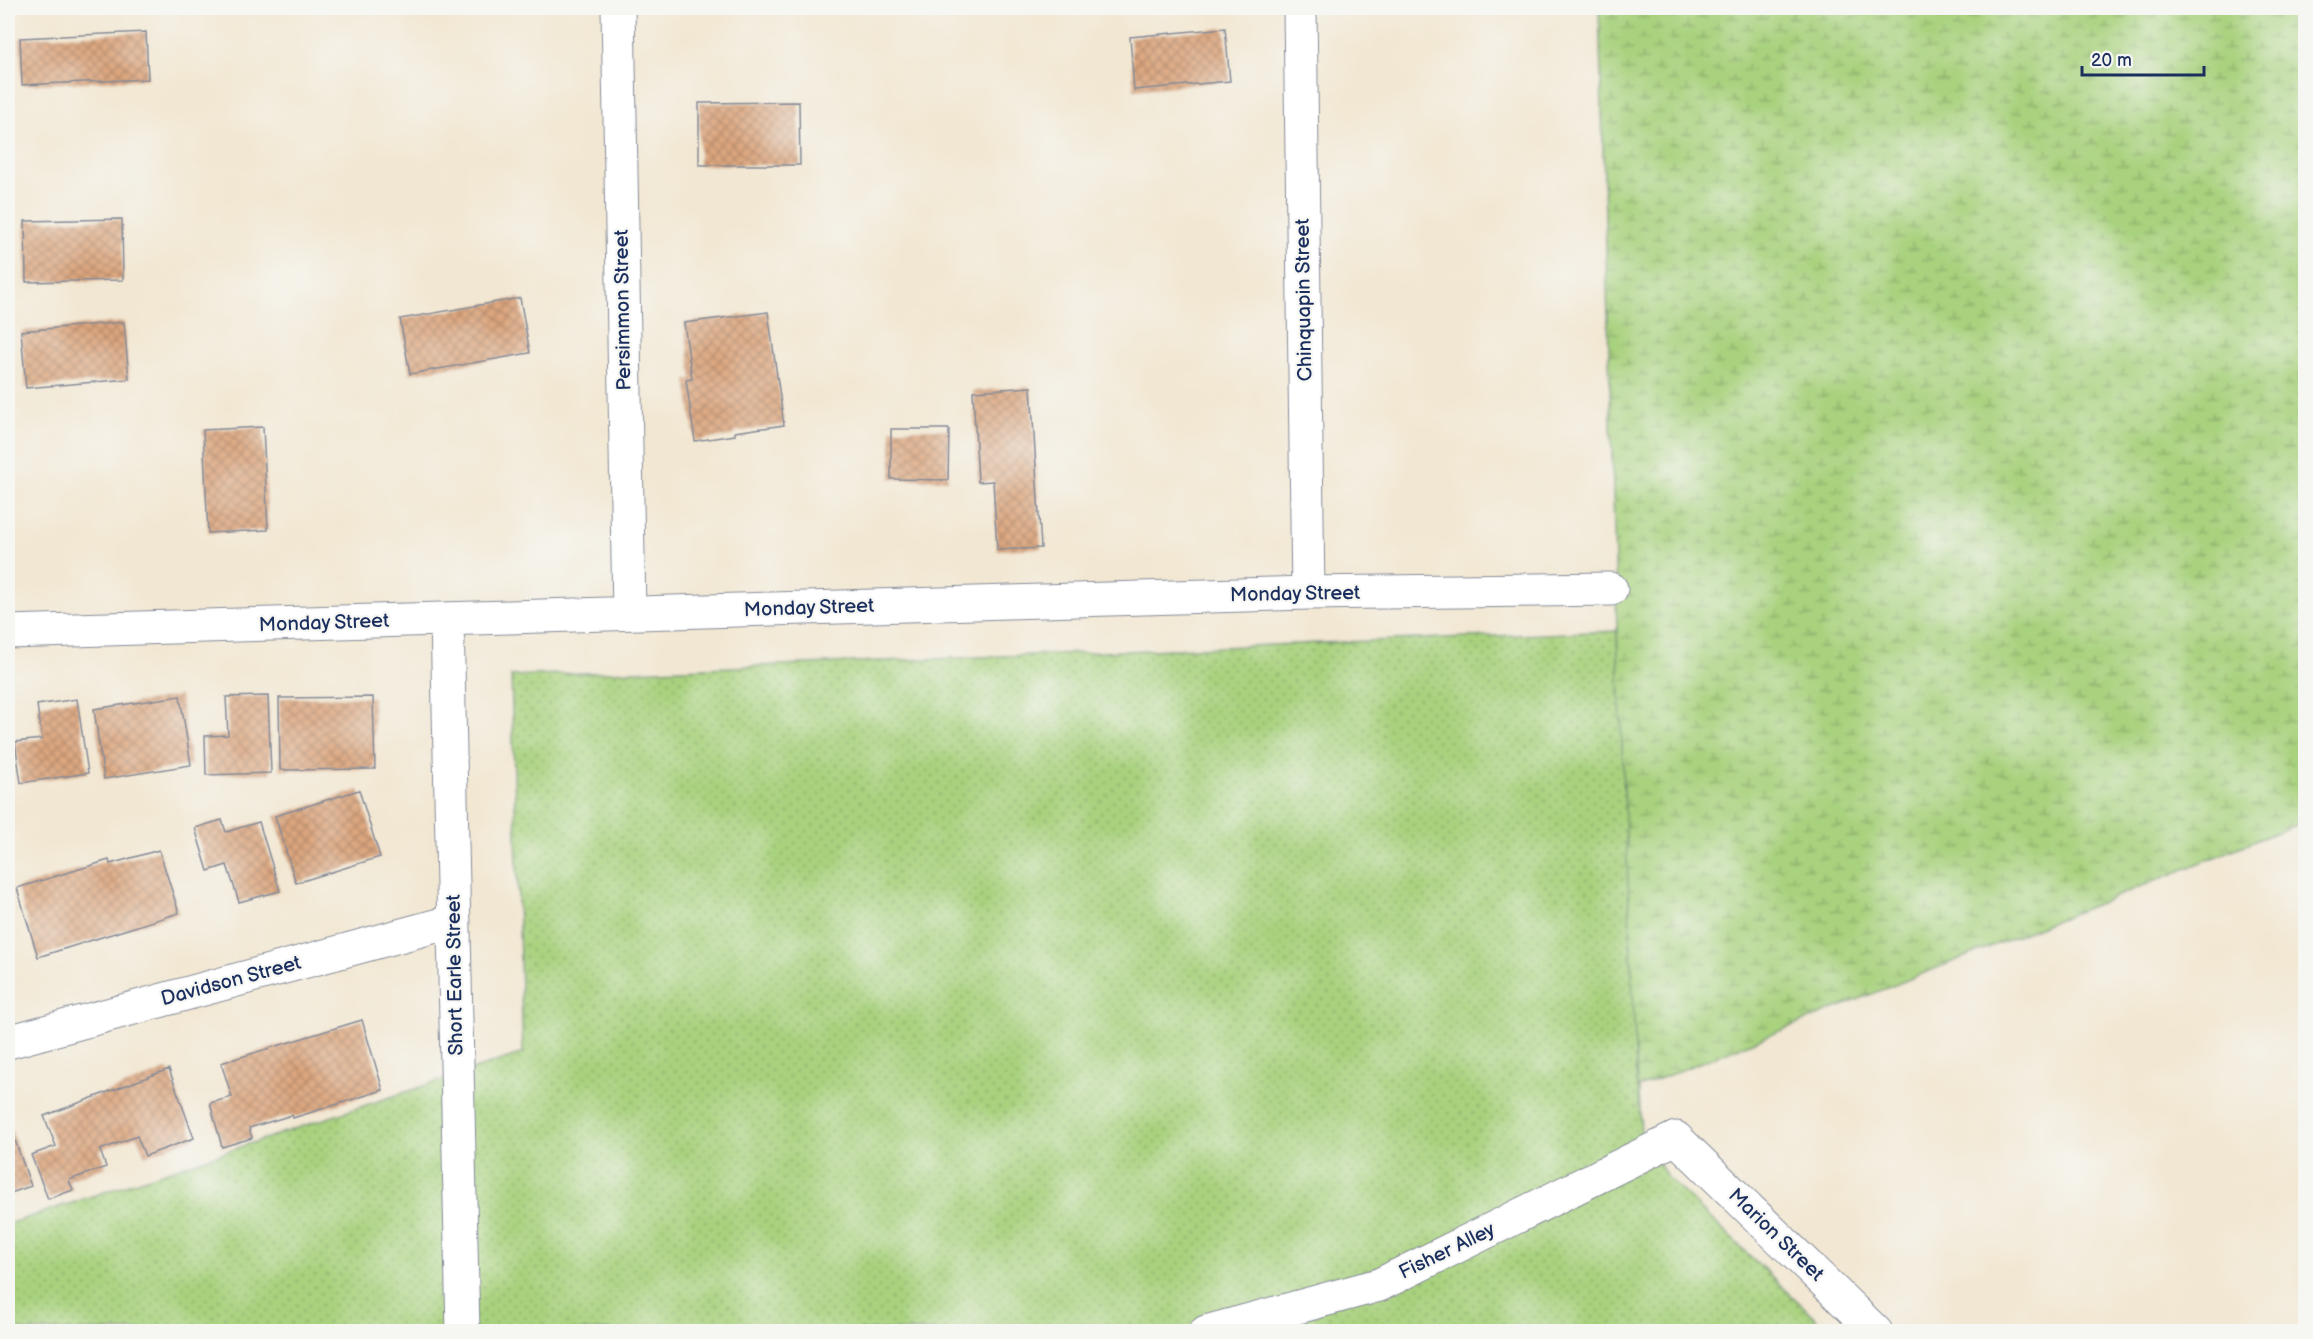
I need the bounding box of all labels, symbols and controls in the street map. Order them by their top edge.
scale bar [2082,39,2204,77]
text: 20 m [2091,50,2132,71]
street label: Chinquapin Street [1291,218,1317,382]
street label: Persimmon Street [610,229,636,391]
street label: Monday Street [1230,581,1360,607]
street label: Monday Street [743,594,875,622]
street label: Monday Street [258,609,390,637]
street label: Short Earle Street [442,894,468,1056]
street label: Davidson Street [158,951,304,1011]
street label: Marion Street [1723,1184,1829,1286]
street label: Fisher Alley [1395,1217,1499,1285]

